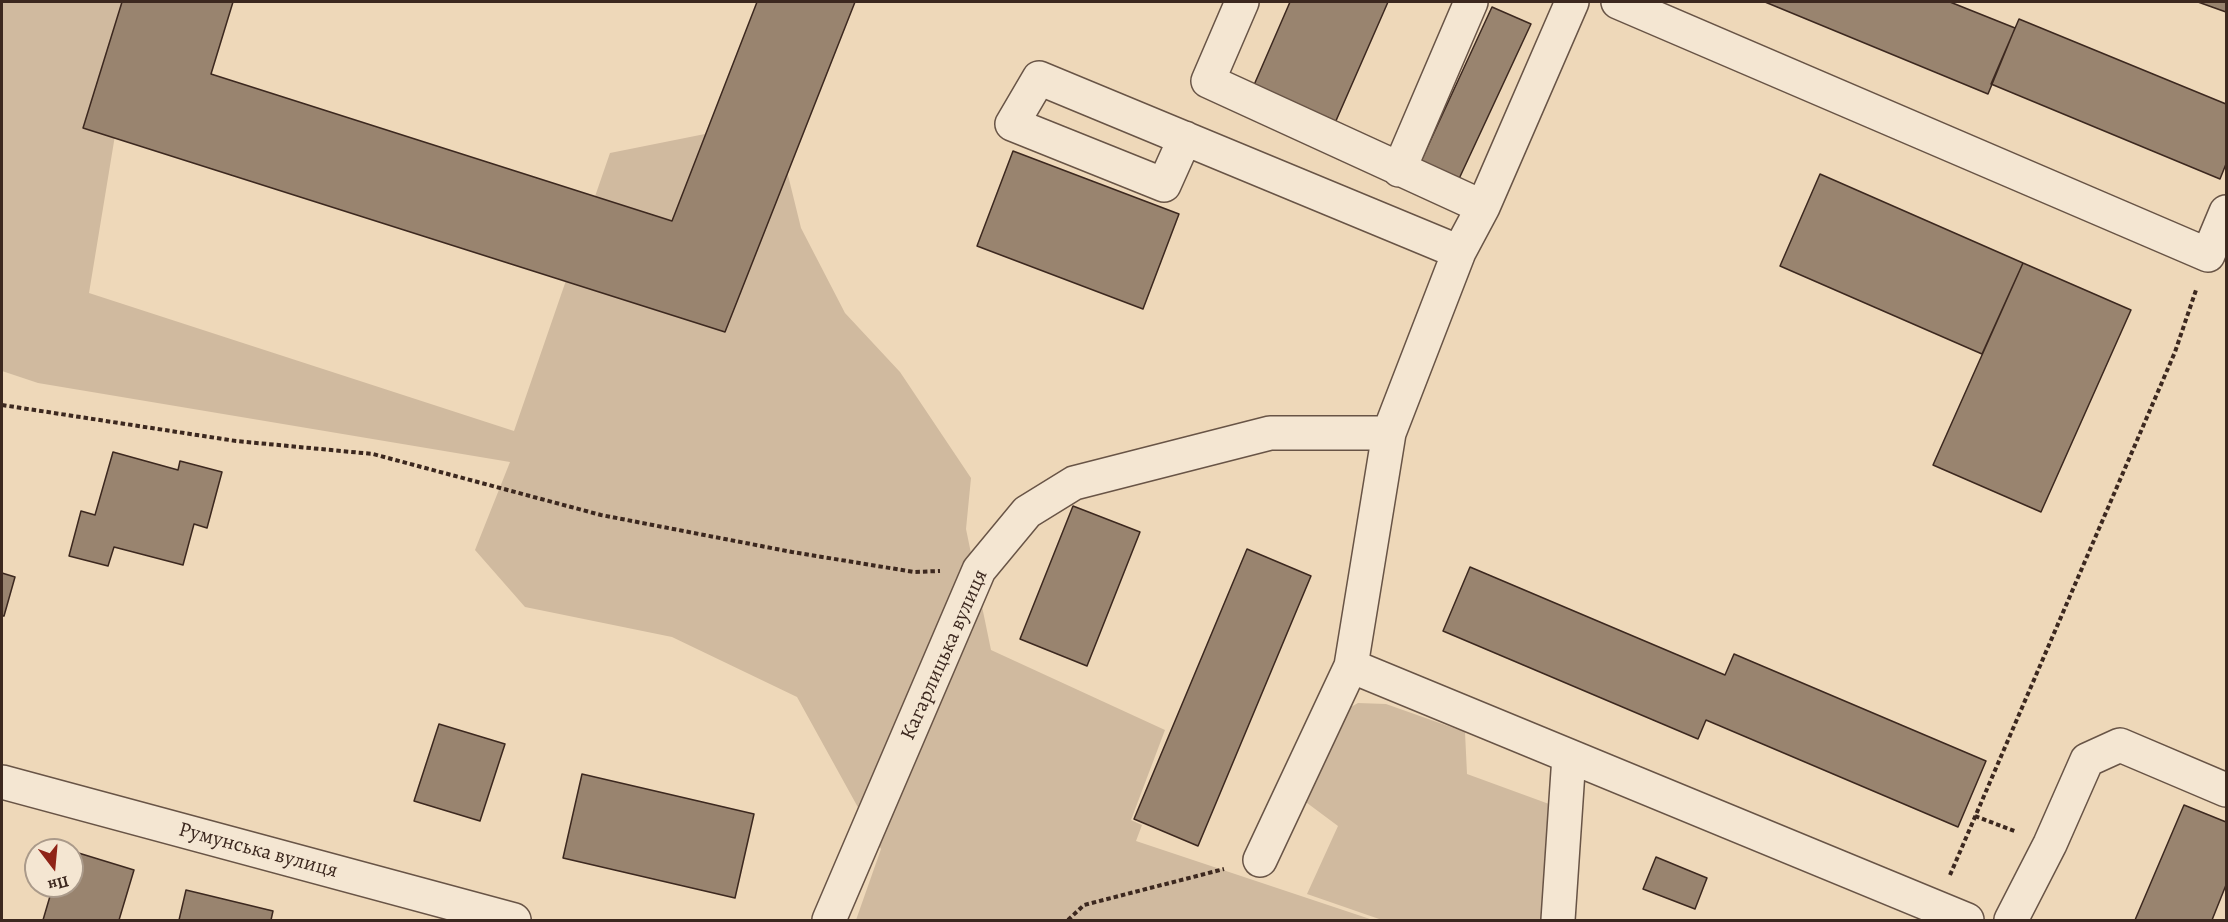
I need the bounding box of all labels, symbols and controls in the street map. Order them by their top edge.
street label: Кагарлицька вулиця [896,566,994,744]
street label: Румунська вулиця [176,818,340,884]
north arrow [24,838,84,898]
text: Пн [45,870,72,897]

